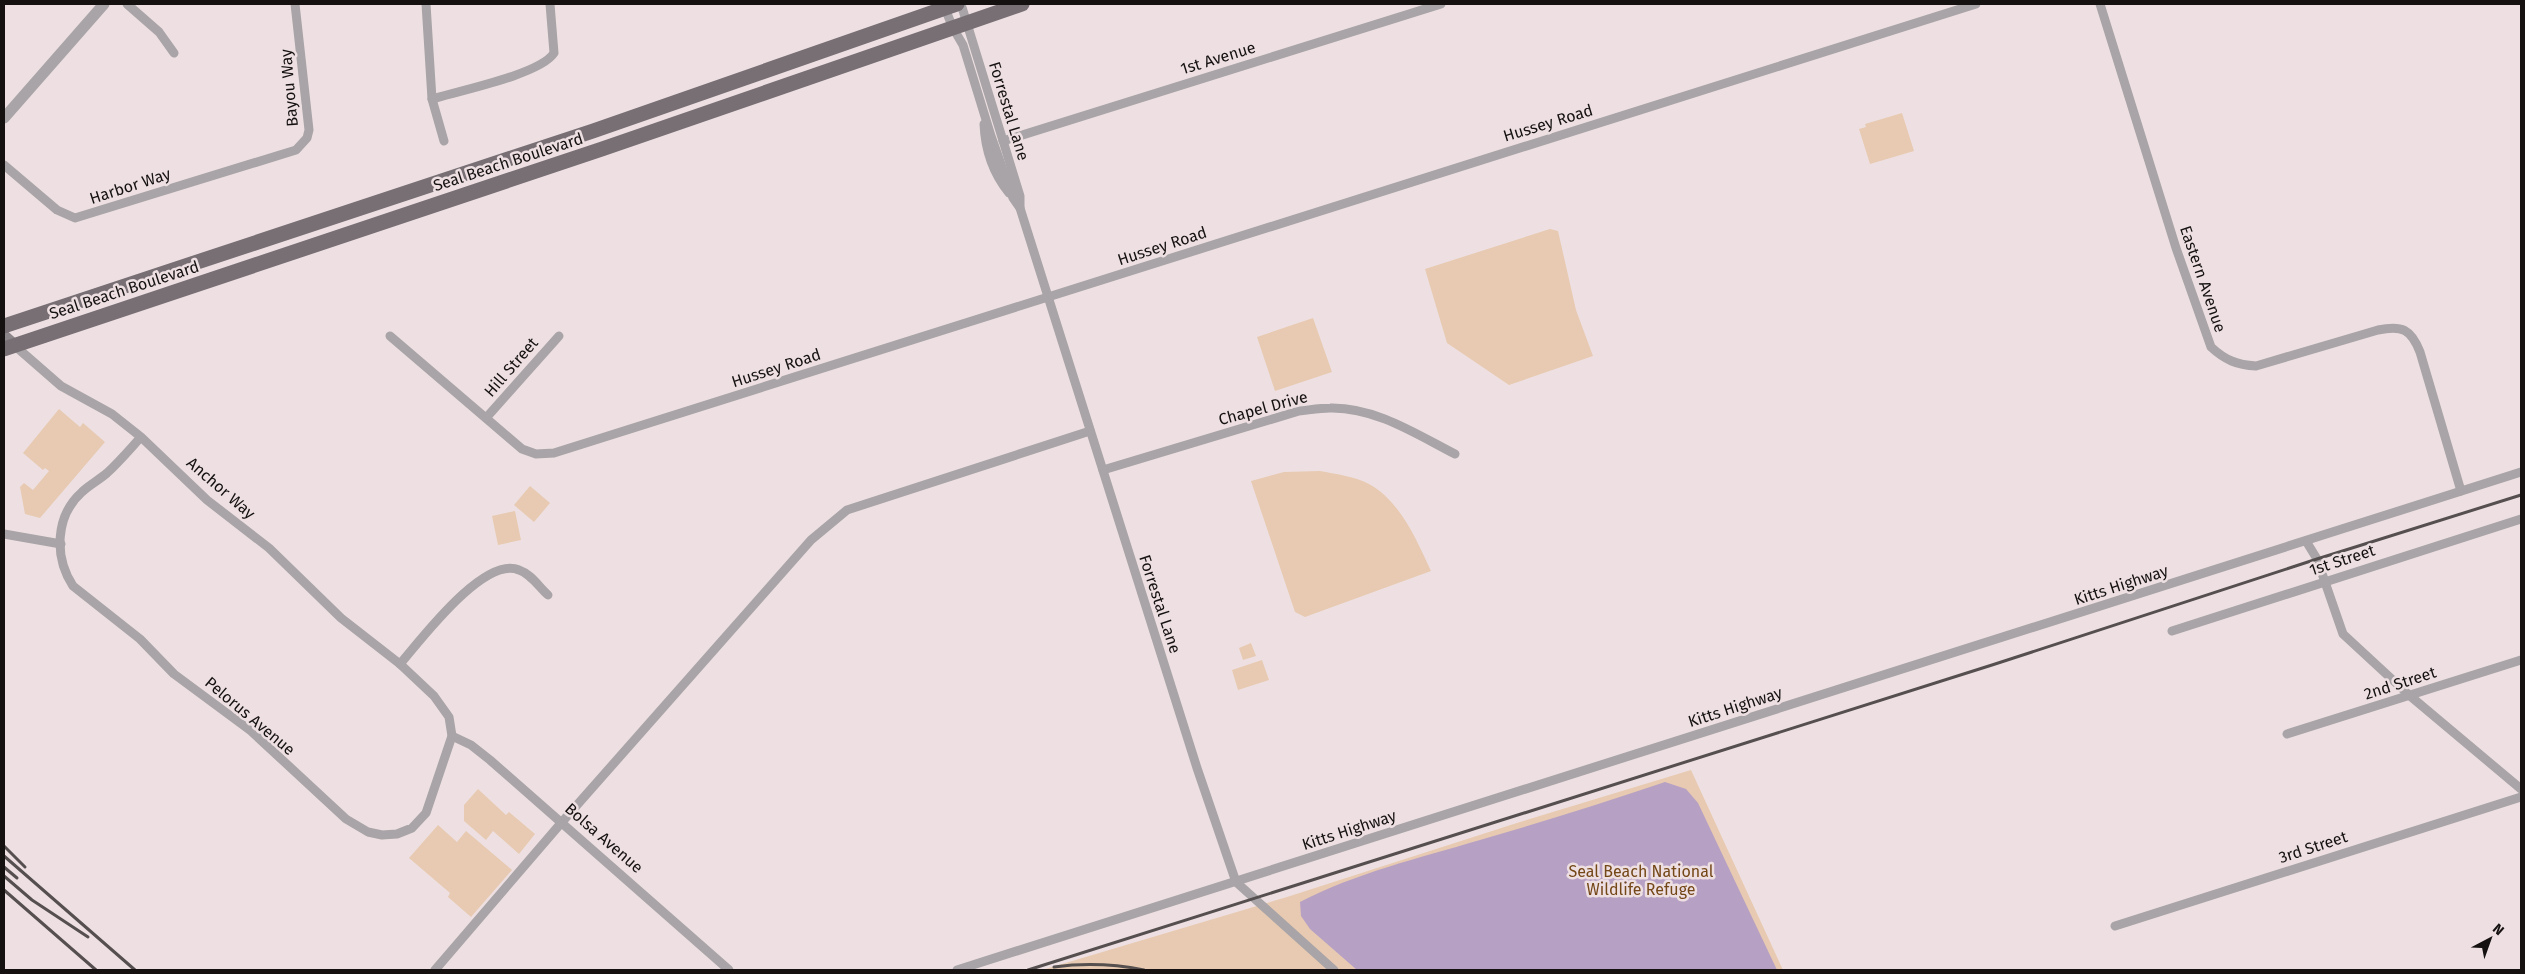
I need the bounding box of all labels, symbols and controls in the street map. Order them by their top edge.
street label: 1st Avenue [1178,38,1258,78]
street label: Bayou Way [276,48,302,128]
street label: Forrestal Lane [985,59,1033,163]
street label: Hussey Road [1501,100,1595,146]
street label: Seal Beach Boulevard [431,129,585,195]
street label: Harbor Way [87,164,173,208]
street label: Hussey Road [1115,223,1209,269]
street label: Eastern Avenue [2176,223,2230,335]
street label: Seal Beach Boulevard [47,257,201,323]
street label: Hill Street [480,333,542,401]
street label: Hussey Road [729,345,823,391]
street label: Chapel Drive [1216,387,1310,429]
street label: Anchor Way [183,453,259,523]
street label: 1st Street [2307,540,2377,580]
street label: Forrestal Lane [1135,552,1185,656]
street label: Kitts Highway [2072,561,2171,609]
street label: 2nd Street [2362,662,2439,704]
street label: Pelorus Avenue [201,673,299,759]
street label: Kitts Highway [1686,683,1785,731]
street label: Bolsa Avenue [561,799,647,877]
street label: Kitts Highway [1300,806,1399,854]
street label: 3rd Street [2276,827,2350,867]
park label: Seal Beach National Wildlife Refuge [1569,862,1714,899]
north arrow [2465,914,2515,964]
text: N [2489,920,2507,939]

